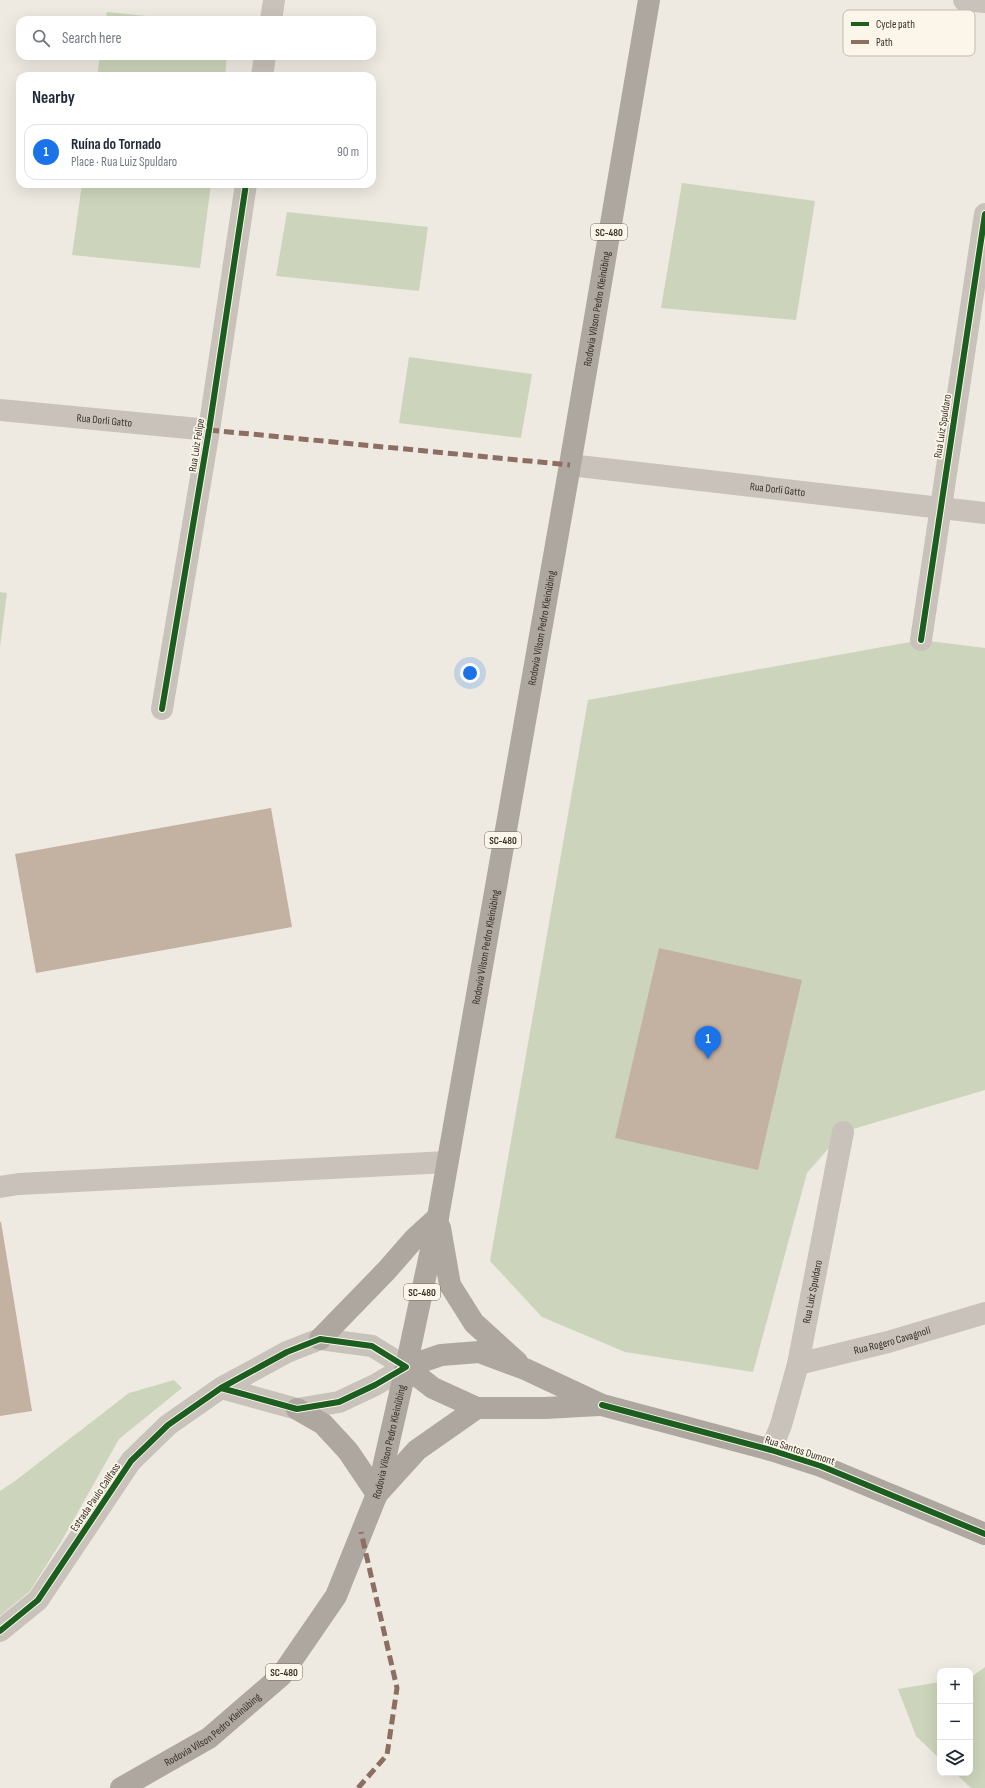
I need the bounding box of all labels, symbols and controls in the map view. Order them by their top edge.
legend [843,10,975,56]
search box [16,16,376,60]
text: Cycle path [876,18,915,31]
icon: search [30,27,52,49]
text: Search here [62,29,122,48]
text: Path [876,36,893,49]
text: Nearby [32,88,75,108]
text: Ruína do Tornado [71,135,161,154]
text: 1 [43,144,49,160]
text: 90 m [337,144,359,160]
text: Place · Rua Luiz Spuldaro [71,154,177,170]
road number: SC-480 [591,224,627,240]
street label: Rodovia Vilson Pedro Kleinübing [581,250,613,367]
street label: Rua Luiz Spuldaro [931,393,954,459]
street label: Rua Dorli Gatto [76,411,133,430]
street label: Rua Luiz Felipe [186,417,207,473]
street label: Rua Dorli Gatto [749,480,806,499]
street label: Rodovia Vilson Pedro Kleinübing [525,569,558,687]
your location [460,663,480,683]
road number: SC-480 [485,832,521,848]
street label: Rodovia Vilson Pedro Kleinübing [469,888,502,1006]
pin: 1 [695,1026,721,1059]
street label: Rua Luiz Spuldaro [800,1258,825,1325]
road number: SC-480 [404,1284,440,1300]
street label: Rua Rogero Cavagnoli [852,1324,932,1357]
street label: Rodovia Vilson Pedro Kleinübing [370,1383,409,1501]
street label: Rua Santos Dumont [763,1433,837,1468]
street label: Estrada Paulo Callfass [68,1461,123,1534]
road number: SC-480 [266,1664,302,1680]
map controls [937,1668,973,1776]
button: + [937,1668,973,1704]
street label: Rodovia Vilson Pedro Kleinübing [162,1690,264,1769]
button: − [937,1704,973,1740]
button: layers [937,1740,973,1776]

